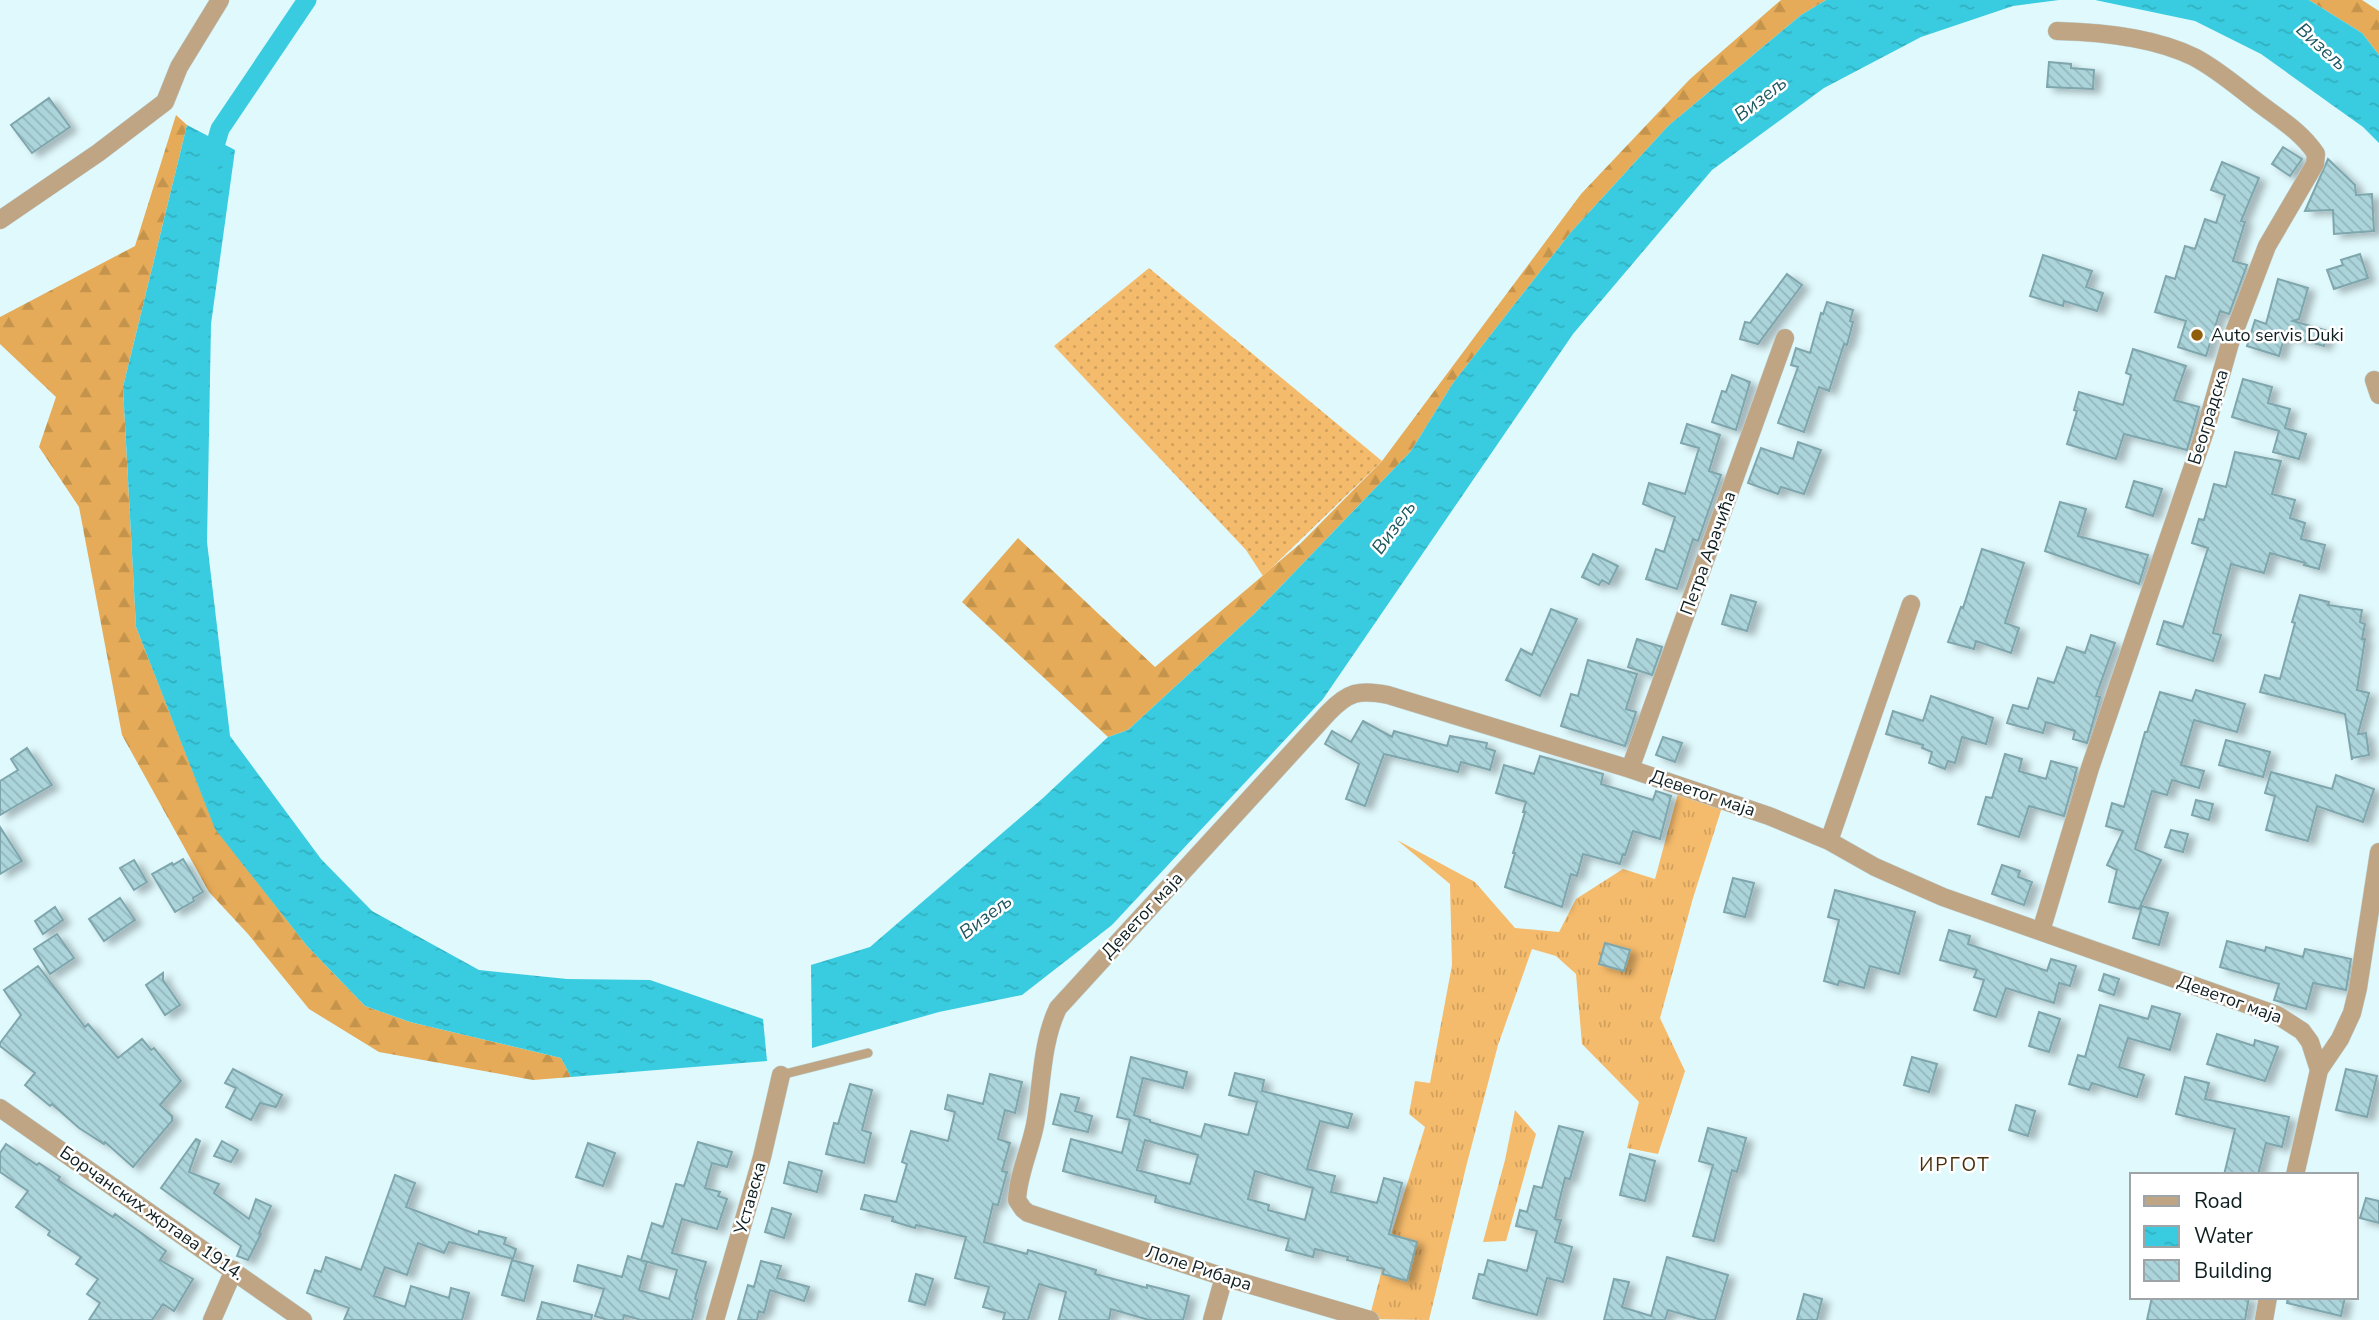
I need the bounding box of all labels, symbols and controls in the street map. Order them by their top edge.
water label: Визељ [2290,17,2352,77]
water label: Визељ [1729,70,1792,128]
place label: Auto servis Duki [2211,323,2344,347]
marker: Auto servis Duki [2189,327,2205,343]
street label: Београдска [2182,366,2234,468]
street label: Петра Арачића [1674,488,1742,618]
water label: Визељ [1366,496,1422,560]
street label: Деветог маја [1647,764,1759,822]
street label: Деветог маја [1096,867,1188,963]
water label: Визељ [954,888,1017,945]
street label: Деветог маја [2174,969,2286,1029]
street label: Борчанских жртава 1914. [55,1140,249,1286]
district label: ИРГОТ [1919,1152,1991,1178]
street label: Уставска [728,1159,772,1238]
legend [2130,1173,2358,1299]
text: Road [2194,1187,2243,1215]
text: Water [2194,1222,2253,1250]
street label: Лоле Рибара [1143,1240,1255,1296]
text: Building [2194,1257,2272,1285]

